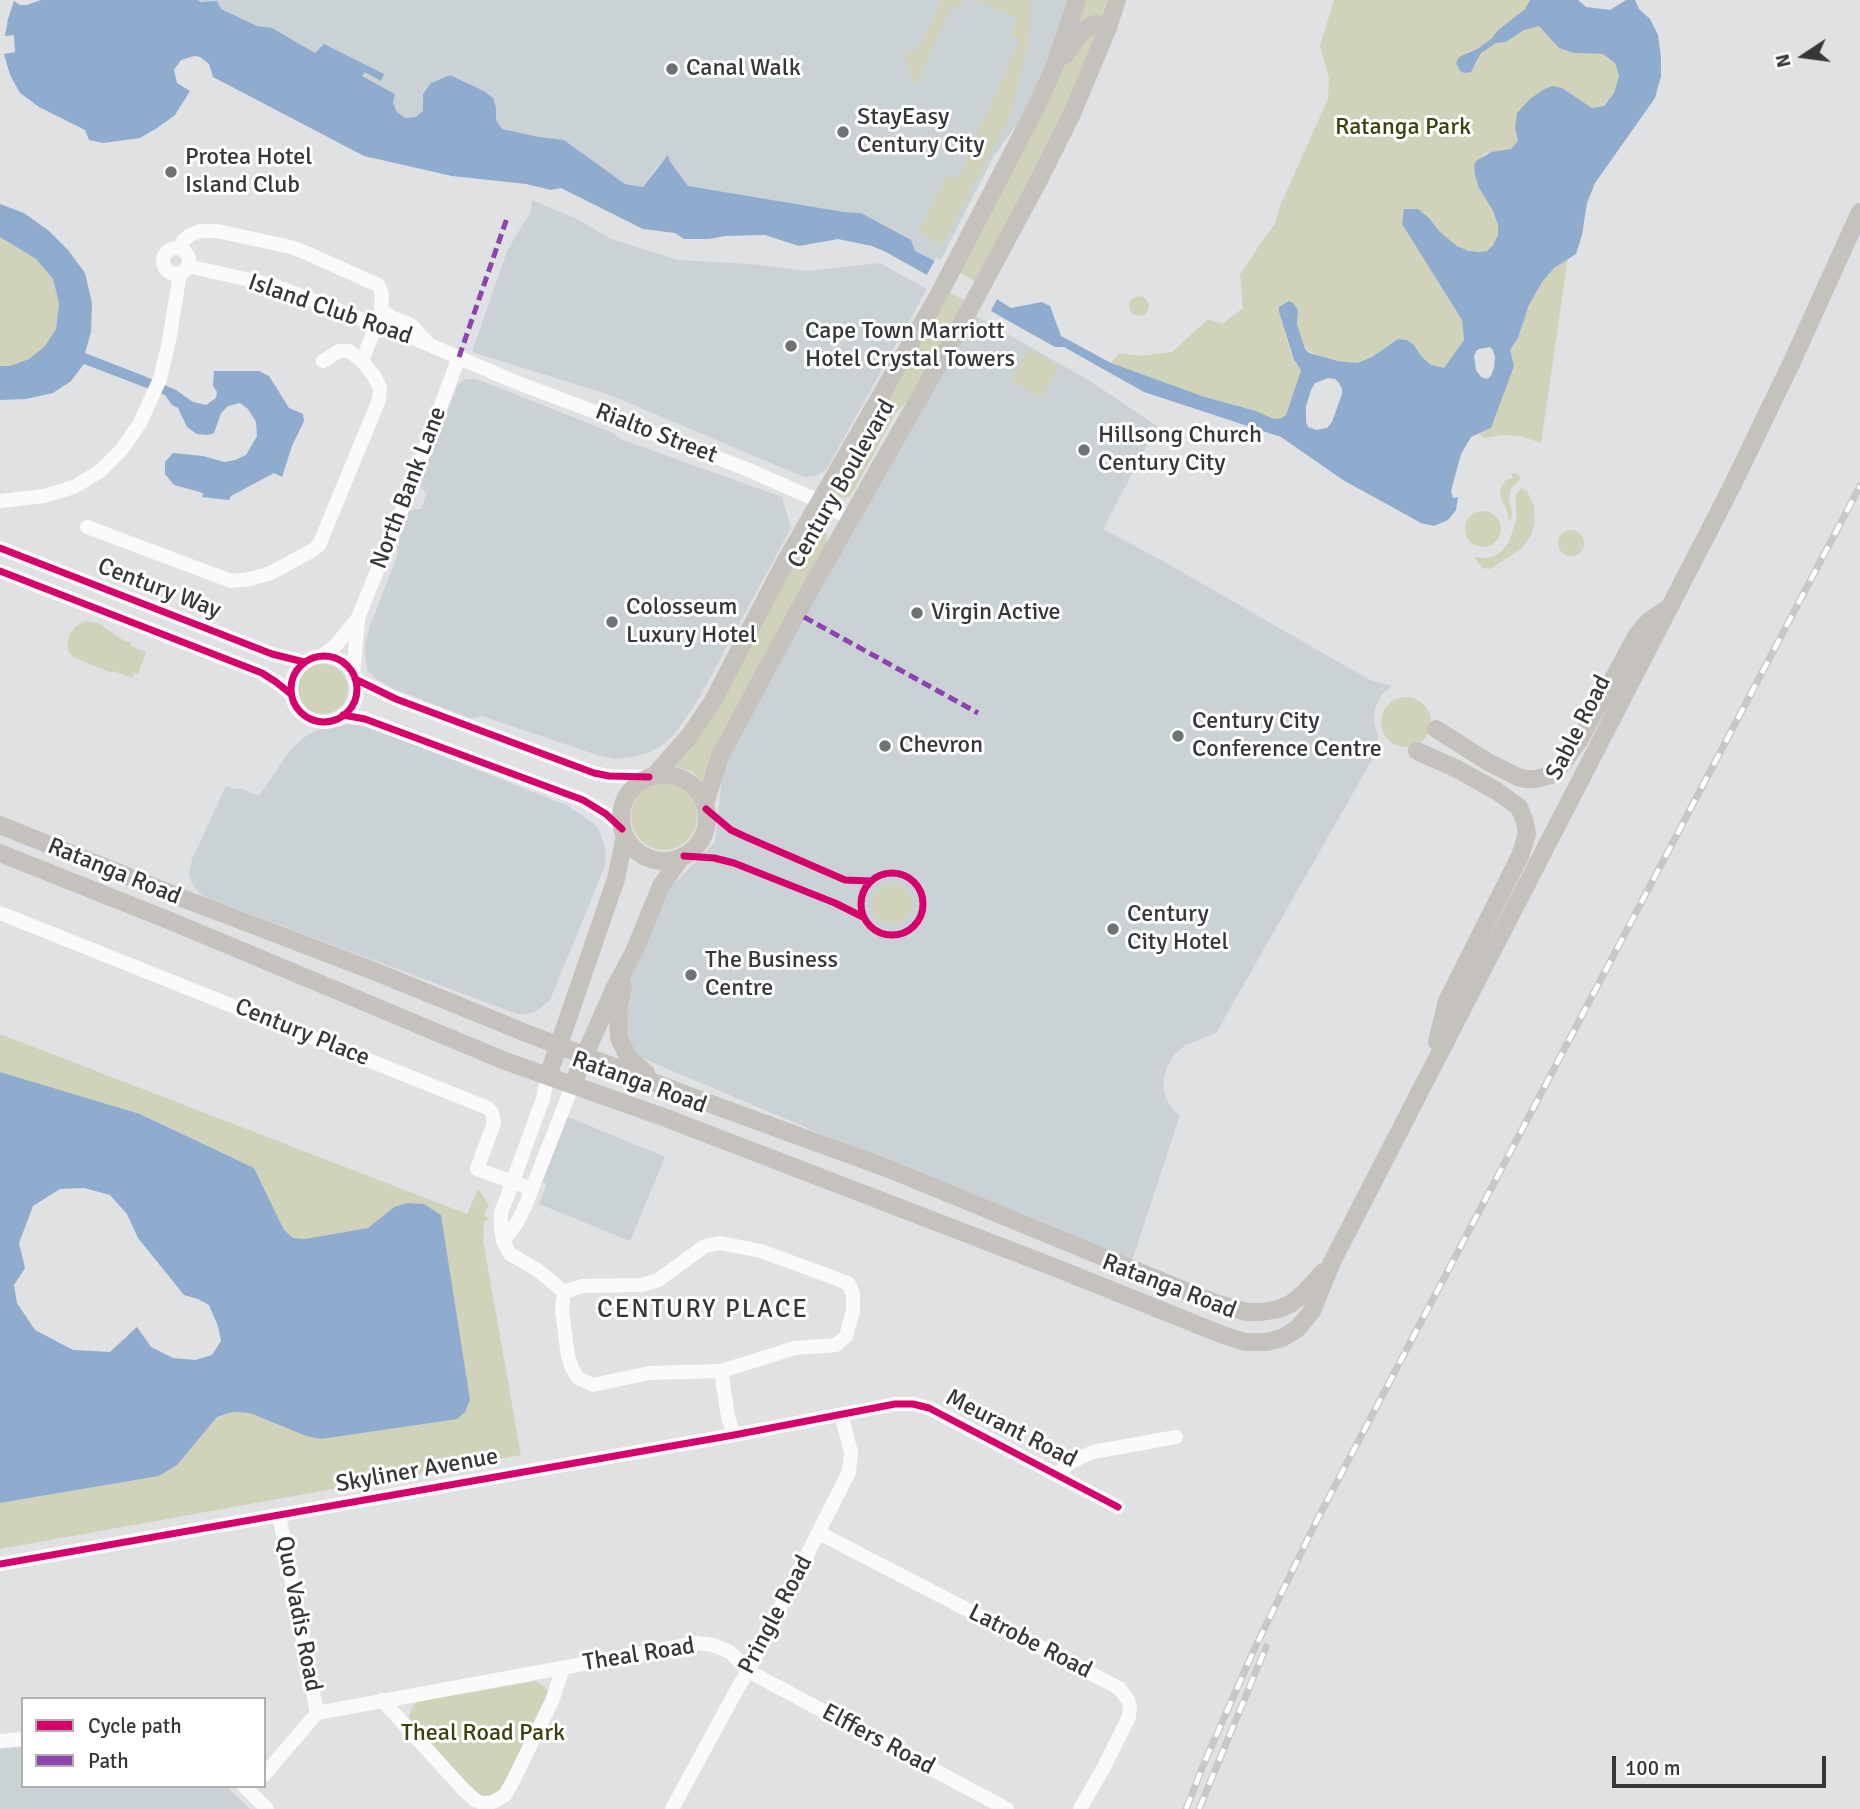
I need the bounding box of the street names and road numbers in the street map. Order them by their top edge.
street label: Island Club Road [244,268,416,352]
street label: Century Boulevard [782,395,902,573]
street label: Rialto Street [591,398,721,470]
street label: North Bank Lane [365,403,453,573]
street label: Century Way [93,552,225,626]
street label: Sable Road [1540,671,1618,785]
street label: Ratanga Road [43,832,185,912]
street label: Century Place [230,993,374,1073]
street label: Ratanga Road [568,1045,710,1121]
street label: Ratanga Road [1098,1248,1240,1326]
street label: Meurant Road [941,1384,1081,1474]
street label: Skyliner Avenue [334,1443,500,1499]
street label: Quo Vadis Road [269,1534,327,1694]
street label: Pringle Road [733,1551,819,1679]
street label: Latrobe Road [963,1599,1097,1685]
street label: Theal Road [581,1632,697,1678]
street label: Elffers Road [817,1698,939,1782]

